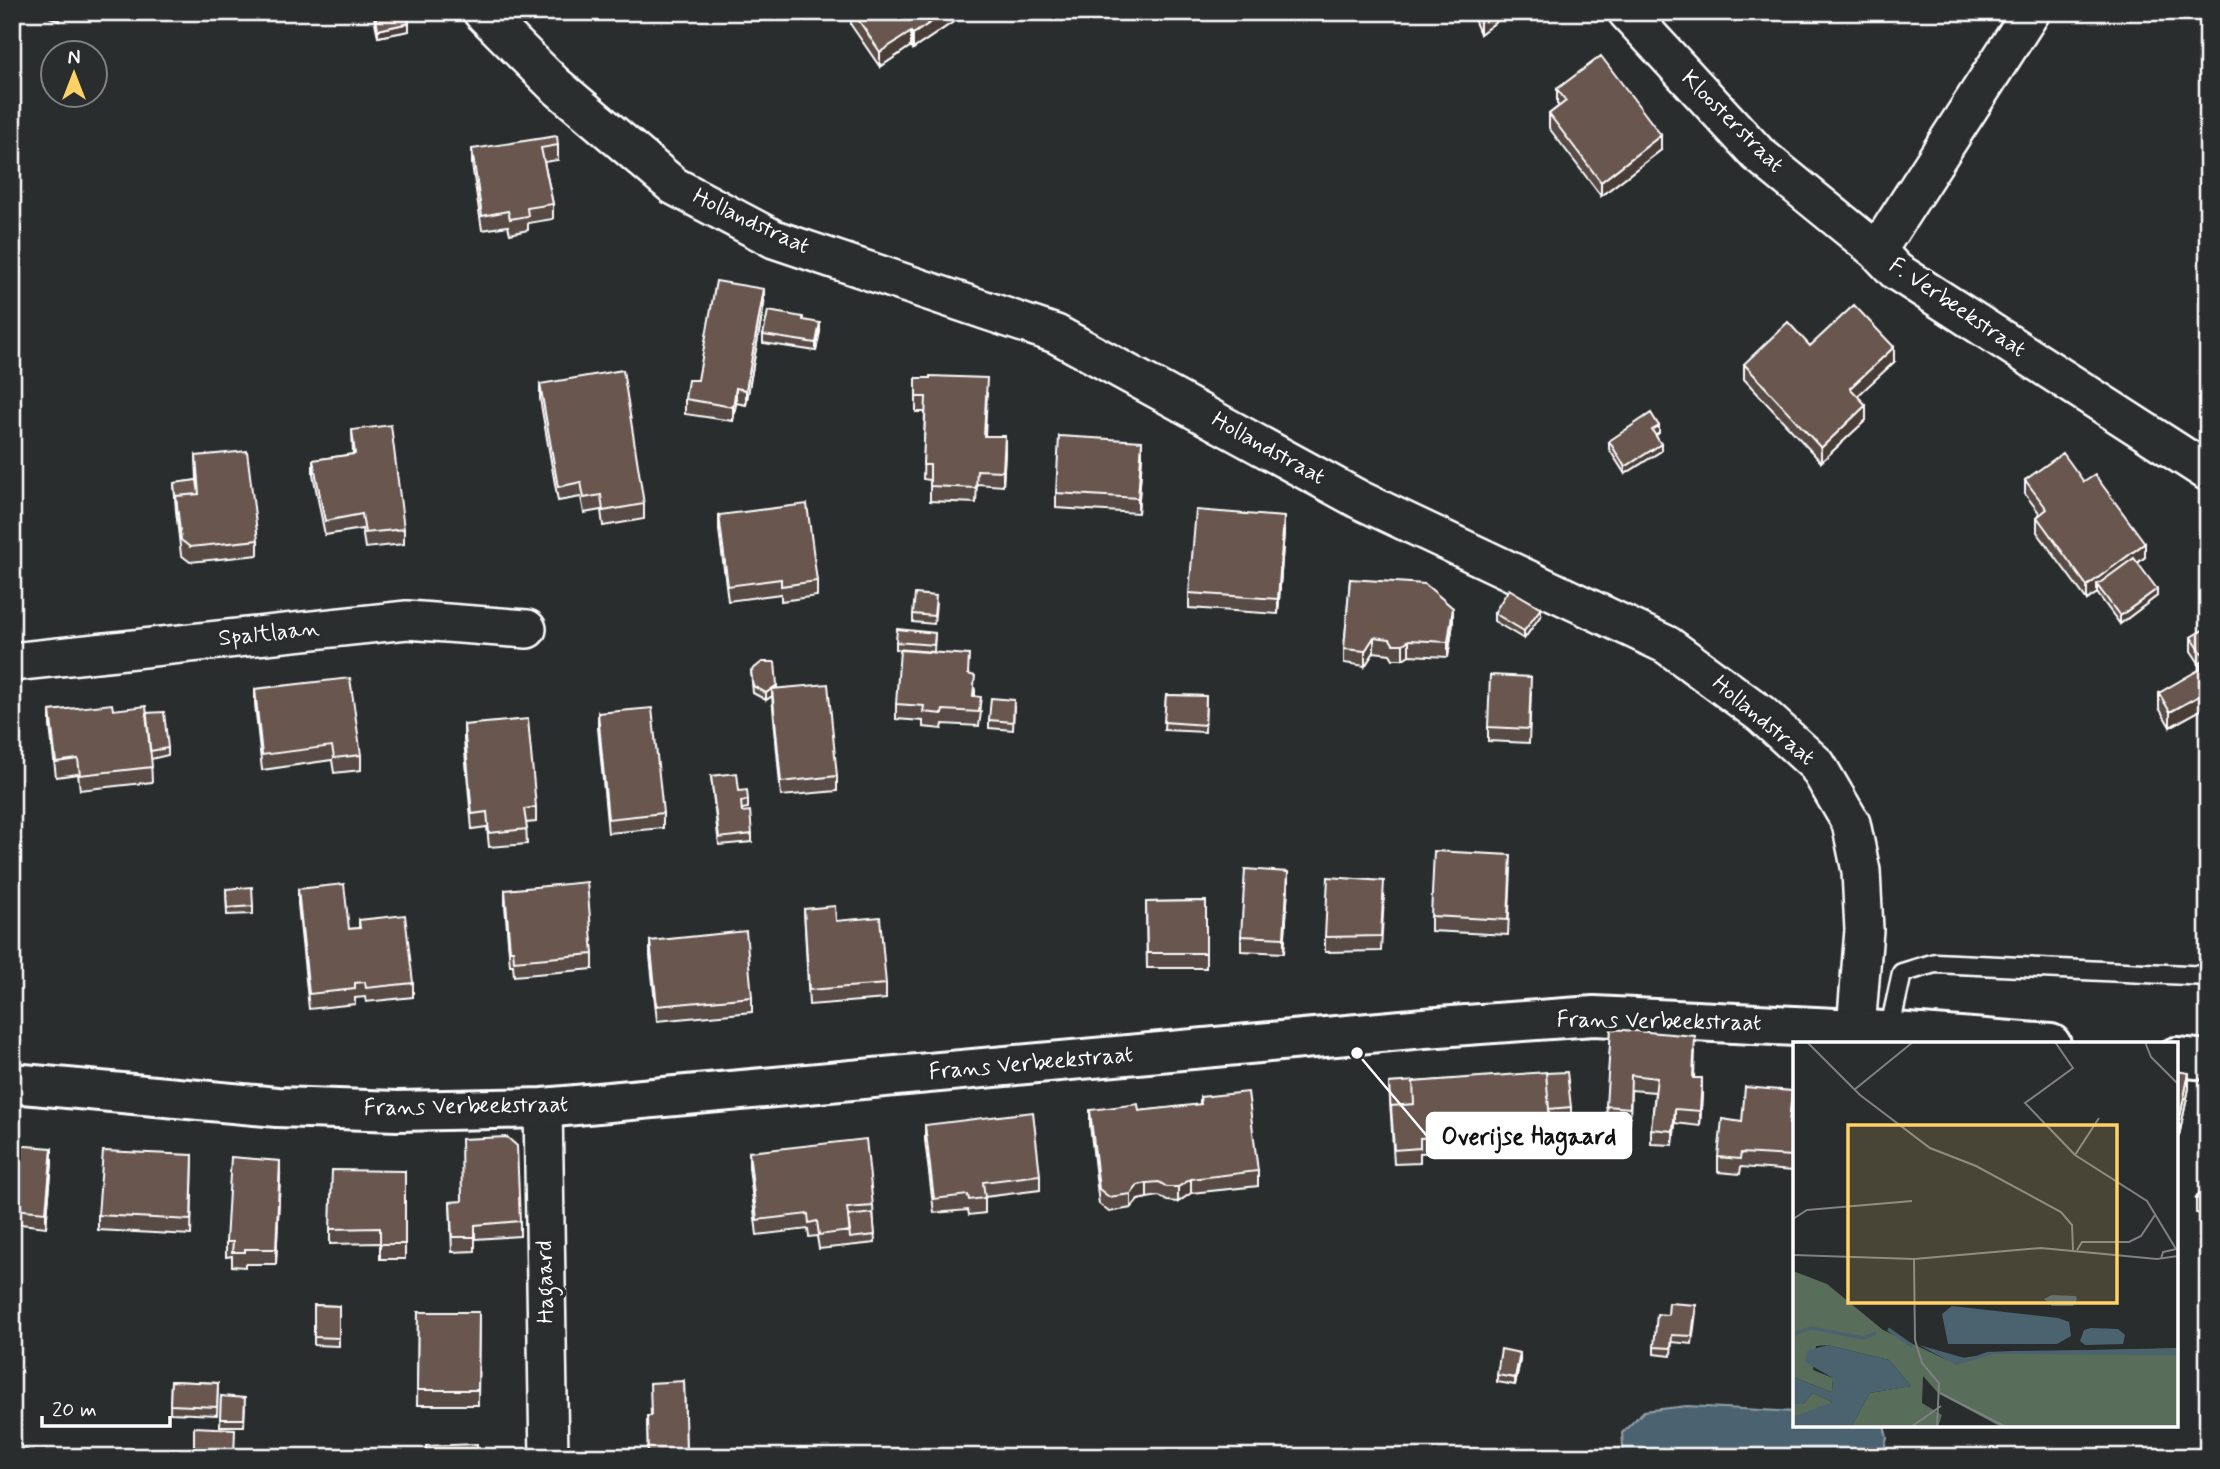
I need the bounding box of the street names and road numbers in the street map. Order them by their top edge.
street label: Kloosterstraat [1674,64,1790,180]
street label: Hollandstraat [688,182,814,262]
street label: F. Verbeekstraat [1883,251,2031,365]
street label: Hollandstraat [1206,405,1330,493]
street label: Spaltlaan [217,614,321,654]
street label: Hollandstraat [1705,669,1821,773]
street label: Frans Verbeekstraat [1556,1005,1762,1039]
street label: Frans Verbeekstraat [928,1040,1134,1088]
street label: Frans Verbeekstraat [363,1090,569,1124]
street label: Hagaard [530,1240,564,1324]

